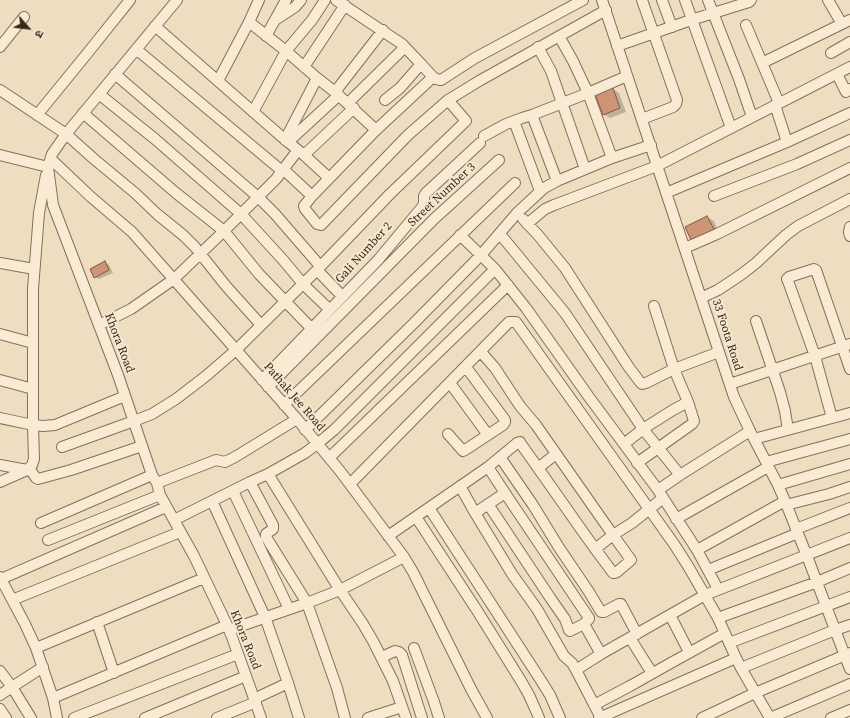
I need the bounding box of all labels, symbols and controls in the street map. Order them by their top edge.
north arrow [8,8,48,48]
text: उ [31,28,47,40]
street label: Street Number 3 [405,160,479,230]
street label: Gali Number 2 [333,219,395,287]
street label: 33 Foota Road [709,297,745,373]
street label: Khora Road [101,311,137,375]
street label: Pathak Jee Road [260,360,328,434]
street label: Khora Road [227,608,263,672]

